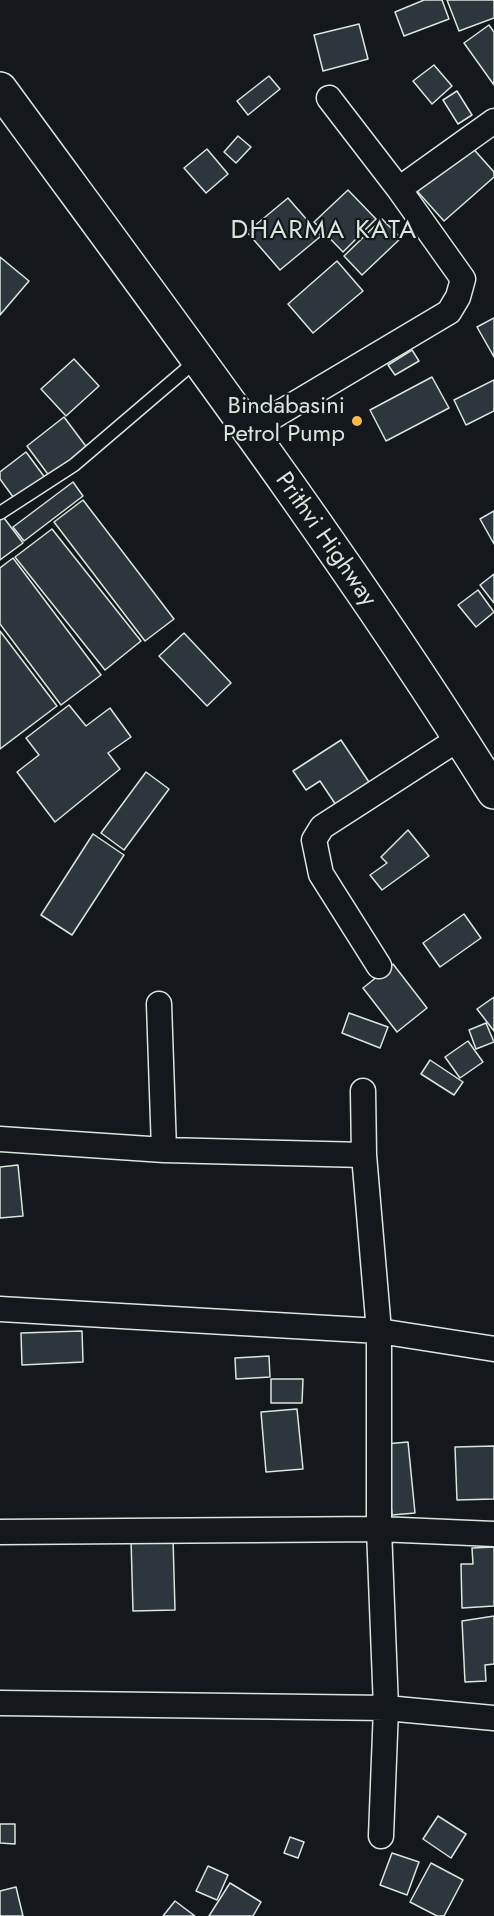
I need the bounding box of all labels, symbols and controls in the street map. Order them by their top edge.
district label: DHARMA KATA [230,216,418,248]
place label: Bindabasini Petrol Pump [223,393,345,449]
marker: Bindabasini Petrol Pump [350,414,364,428]
street label: Prithvi Highway [268,467,382,613]

